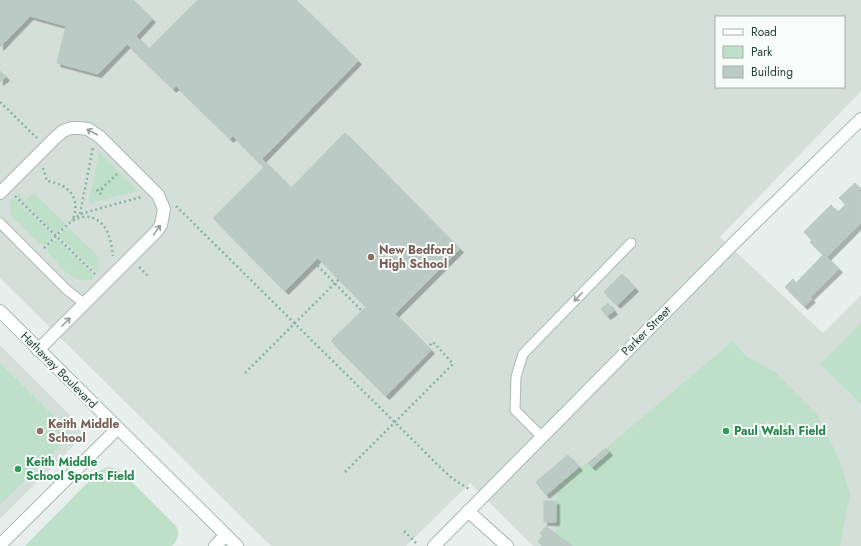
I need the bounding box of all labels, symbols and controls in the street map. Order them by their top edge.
legend [715,16,845,88]
text: Road [751,23,777,41]
text: Park [751,43,773,61]
text: Building [751,63,793,81]
one-way arrow [86,128,98,135]
one-way arrow [153,225,161,236]
place label: New Bedford High School [379,241,454,273]
marker: New Bedford High School [366,252,376,262]
one-way arrow [574,292,583,302]
street label: Parker Street [617,302,675,360]
one-way arrow [61,317,71,327]
street label: Hathaway Boulevard [16,327,102,413]
place label: Keith Middle School [48,415,120,447]
place label: Paul Walsh Field [734,422,826,440]
marker: Keith Middle School [35,426,45,436]
marker: Paul Walsh Field [721,426,731,436]
place label: Keith Middle School Sports Field [26,453,135,485]
marker: Keith Middle School Sports Field [13,464,23,474]

